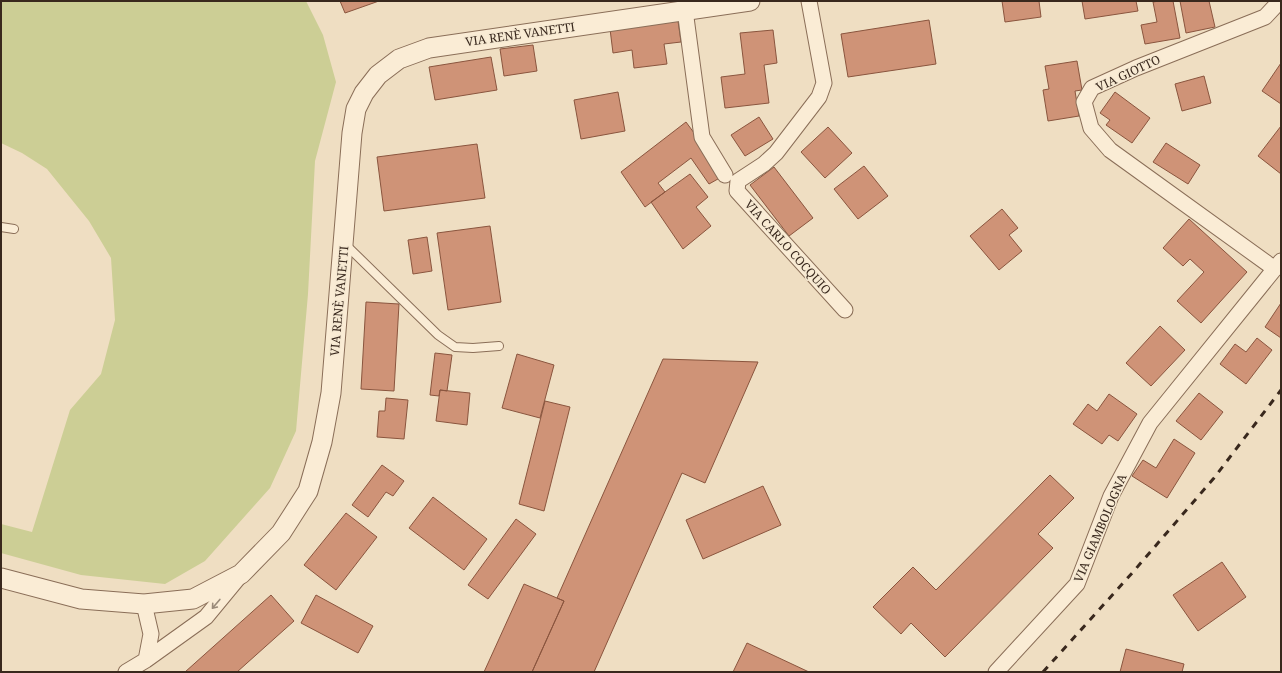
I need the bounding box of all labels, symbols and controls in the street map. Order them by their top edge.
street label: VIA RENÈ VANETTI [464,18,576,50]
street label: VIA GIOTTO [1093,51,1163,95]
street label: VIA CARLO COCQUIO [741,196,835,298]
street label: VIA RENÈ VANETTI [326,245,352,357]
street label: VIA GIAMBOLOGNA [1069,471,1131,585]
one-way arrow [212,599,221,610]

